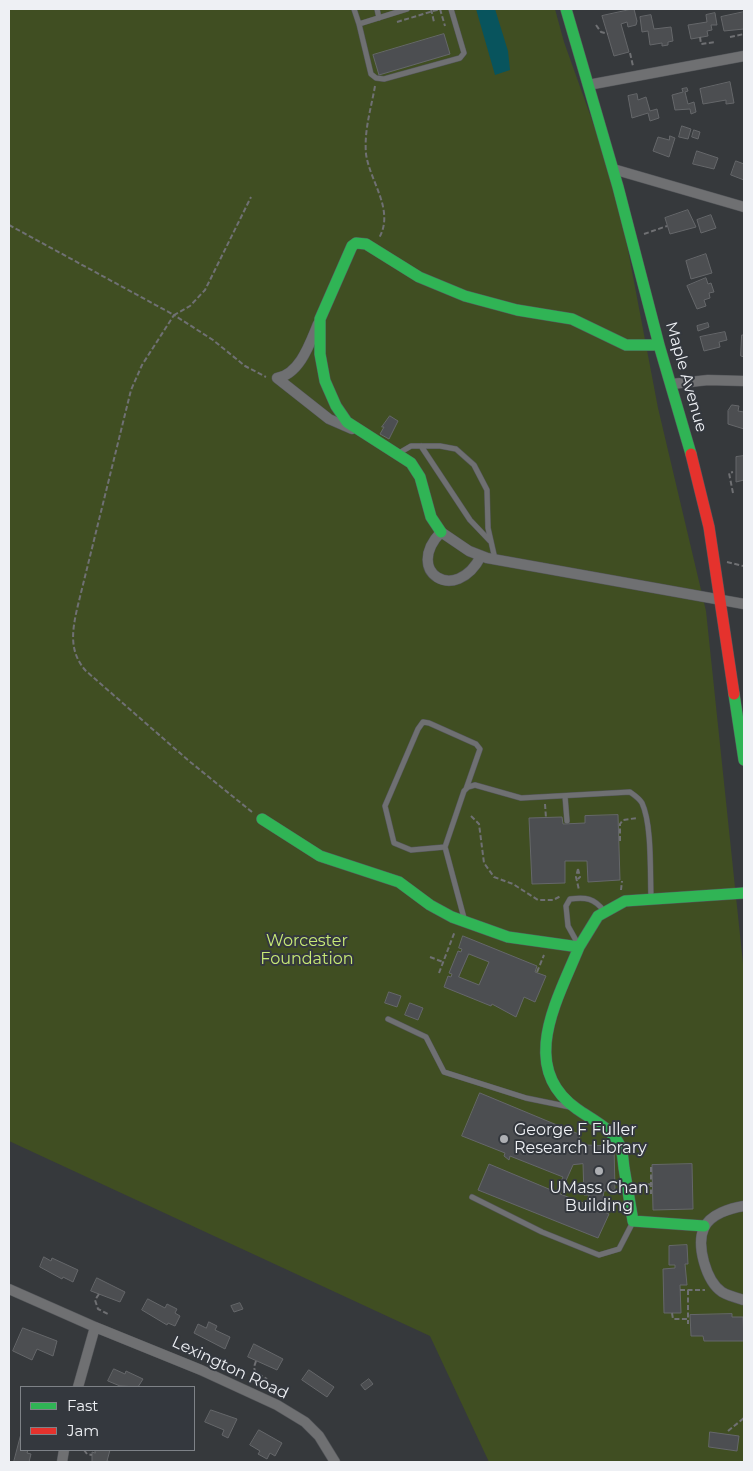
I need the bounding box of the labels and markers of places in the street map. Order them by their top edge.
place label: George F Fuller Research Library [514,1120,647,1158]
marker: George F Fuller Research Library [498,1133,510,1145]
marker: UMass Chan Building [593,1165,605,1177]
place label: UMass Chan Building [549,1178,649,1216]

